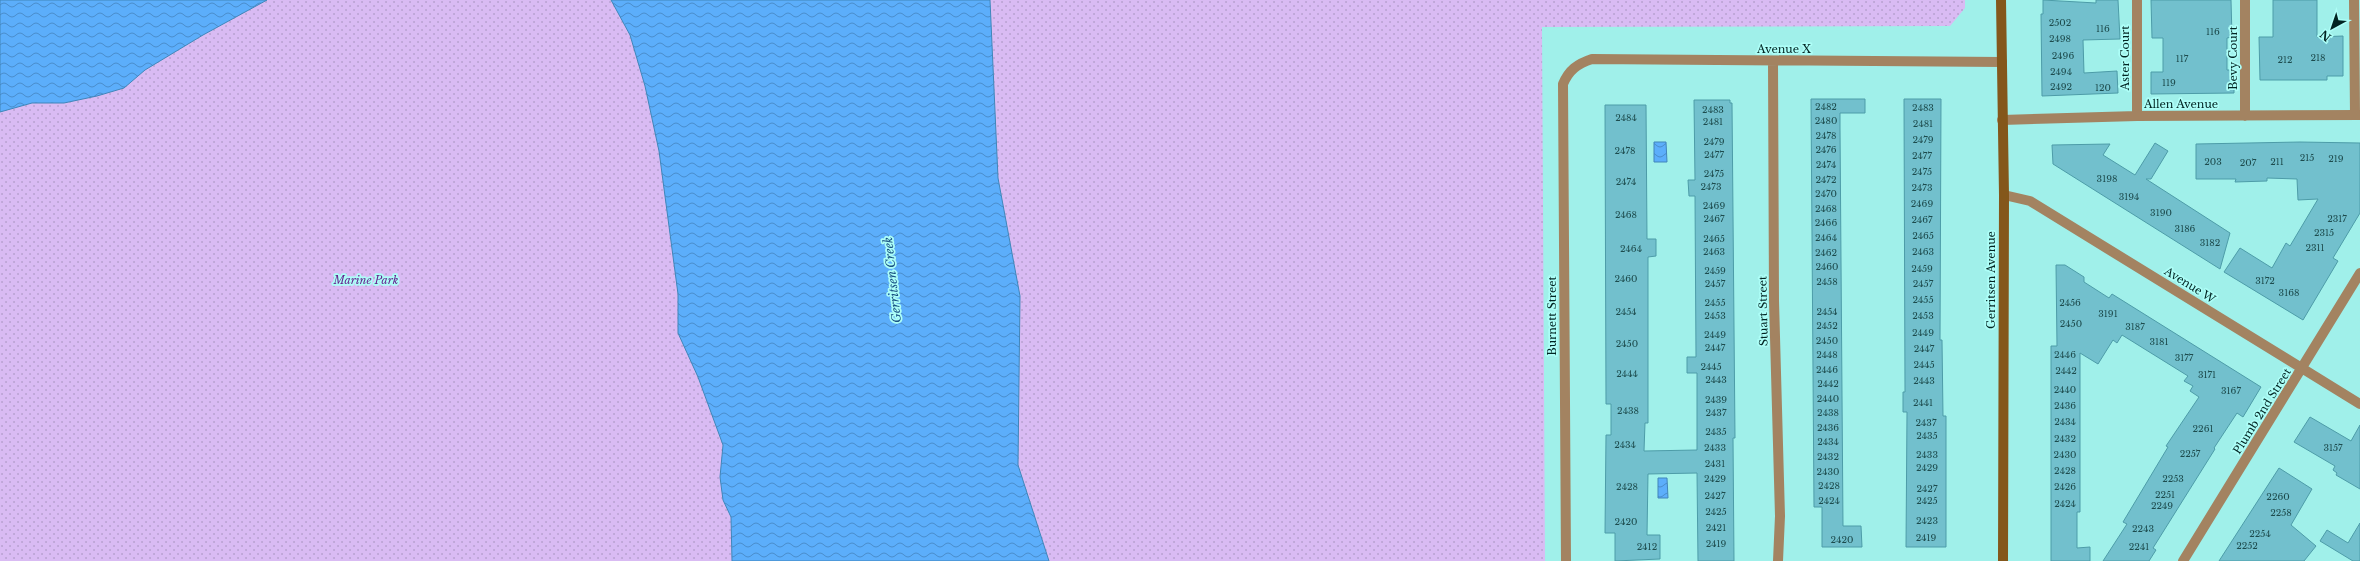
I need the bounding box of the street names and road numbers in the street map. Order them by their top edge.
street label: Aster Court [2118,25,2132,91]
street label: Bevy Court [2226,25,2240,90]
street label: Avenue X [1756,42,1812,56]
street label: Allen Avenue [2143,97,2218,111]
street label: Gerritsen Avenue [1984,231,1998,329]
street label: Avenue W [2161,263,2219,307]
street label: Burnett Street [1545,275,1559,356]
street label: Stuart Street [1755,275,1771,346]
street label: Plumb 2nd Street [2230,365,2295,457]

